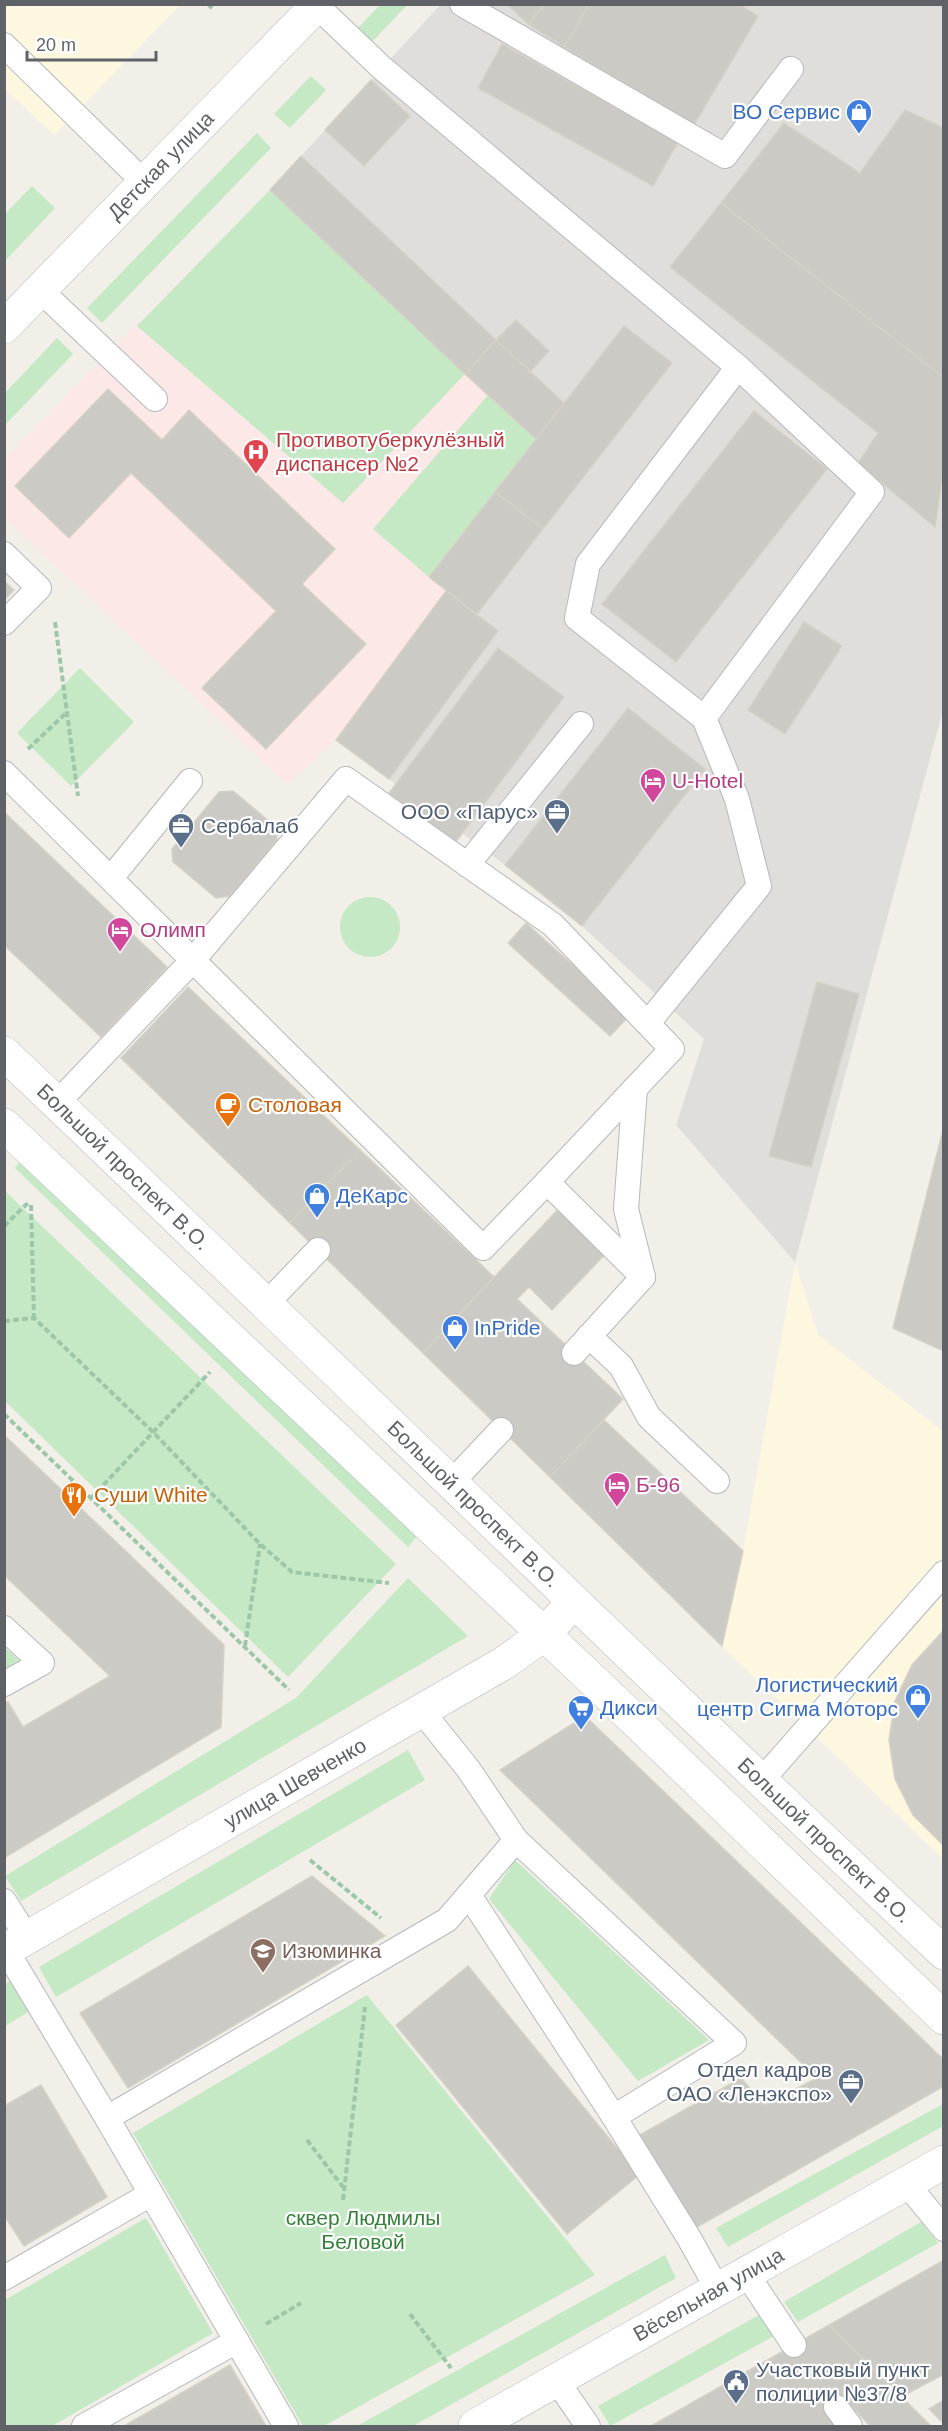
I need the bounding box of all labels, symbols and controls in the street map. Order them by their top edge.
scale bar [27,24,156,62]
text: 20 m [36,35,76,55]
shop icon: ВО Сервис [844,97,874,135]
place label: ВО Сервис [733,100,840,123]
street label: Детская улица [103,106,218,224]
place label: Противотуберкулёзный диспансер №2 [276,428,505,475]
hospital icon: Противотуберкулёзный диспансер №2 [241,437,271,475]
hotel icon: U-Hotel [638,766,668,804]
place label: U-Hotel [672,769,743,792]
office icon: ООО «Парус» [542,797,572,835]
place label: ООО «Парус» [401,800,538,823]
office icon: Сербалаб [166,811,196,849]
place label: Сербалаб [201,814,299,837]
hotel icon: Олимп [105,915,135,953]
place label: Олимп [140,918,206,941]
street label: Большой проспект В.О. [33,1079,215,1254]
cafe icon: Столовая [213,1090,243,1128]
place label: Столовая [248,1093,342,1116]
shop icon: ДеКарс [302,1181,332,1219]
place label: ДеКарс [336,1184,408,1207]
shop icon: InPride [440,1313,470,1351]
place label: InPride [474,1316,541,1339]
street label: Большой проспект В.О. [383,1416,564,1592]
hotel icon: Б-96 [602,1470,632,1508]
place label: Б-96 [636,1473,680,1496]
restaurant icon: Суши White [59,1480,89,1518]
place label: Суши White [94,1483,208,1506]
place label: Логистический центр Сигма Моторс [697,1673,898,1720]
shop icon: Логистический центр Сигма Моторс [903,1682,933,1720]
supermarket icon: Дикси [566,1693,596,1731]
place label: Дикси [600,1696,658,1719]
street label: улица Шевченко [220,1733,370,1833]
street label: Большой проспект В.О. [733,1753,916,1927]
school or university icon: Изюминка [248,1936,278,1974]
place label: Изюминка [282,1939,382,1962]
place label: Отдел кадров ОАО «Ленэкспо» [666,2058,832,2105]
office icon: Отдел кадров ОАО «Ленэкспо» [836,2067,866,2105]
park label: сквер Людмилы Беловой [286,2206,440,2253]
street label: Вёсельная улица [629,2243,788,2345]
place label: Участковый пункт полиции №37/8 [756,2358,930,2405]
public building icon: Участковый пункт полиции №37/8 [721,2367,751,2405]

